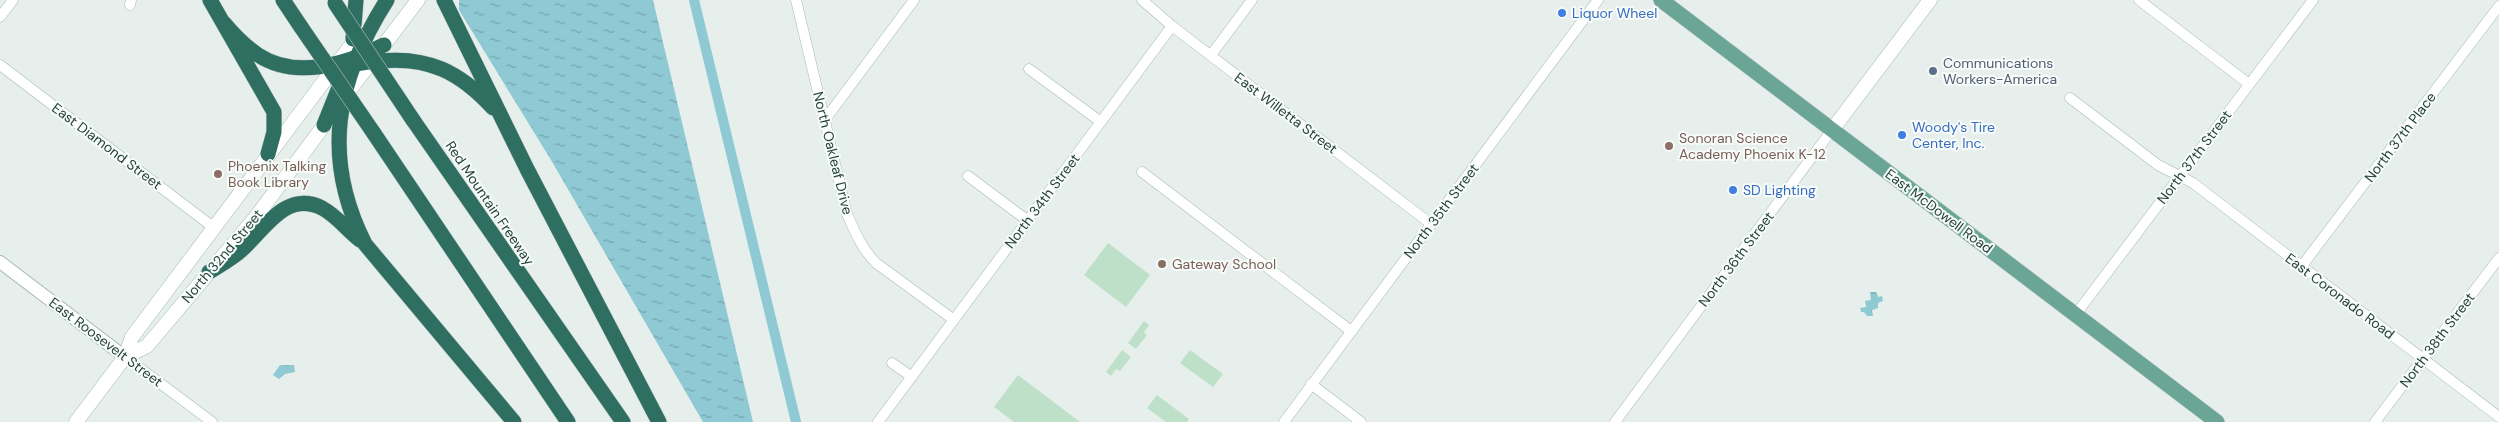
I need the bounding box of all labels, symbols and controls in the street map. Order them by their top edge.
place label: Liquor Wheel [1572,4,1657,22]
marker: Liquor Wheel [1556,7,1568,19]
place label: Communications Workers-America [1943,54,2057,88]
marker: Communications Workers-America [1927,65,1939,77]
street label: East Willetta Street [1231,68,1341,158]
street label: North 37th Place [2360,88,2440,186]
street label: North Oakleaf Drive [809,90,857,216]
street label: East Diamond Street [48,99,166,193]
street label: North 37th Street [2153,107,2235,207]
place label: Woody's Tire Center, Inc. [1912,118,1995,152]
place label: Sonoran Science Academy Phoenix K-12 [1679,129,1826,163]
marker: Woody's Tire Center, Inc. [1896,129,1908,141]
street label: Red Mountain Freeway [442,137,539,269]
marker: Sonoran Science Academy Phoenix K-12 [1663,140,1675,152]
street label: North 34th Street [1000,150,1084,252]
place label: Phoenix Talking Book Library [228,157,326,191]
street label: North 35th Street [1399,160,1483,262]
street label: East McDowell Road [1882,165,1996,257]
marker: Phoenix Talking Book Library [212,168,224,180]
place label: SD Lighting [1743,181,1816,199]
marker: SD Lighting [1727,184,1739,196]
street label: North 32nd Street [178,205,266,307]
street label: North 36th Street [1694,208,1778,310]
street label: East Coronado Road [2282,249,2398,343]
place label: Gateway School [1172,255,1276,273]
marker: Gateway School [1156,258,1168,270]
street label: North 38th Street [2395,289,2479,391]
street label: East Roosevelt Street [46,293,166,391]

